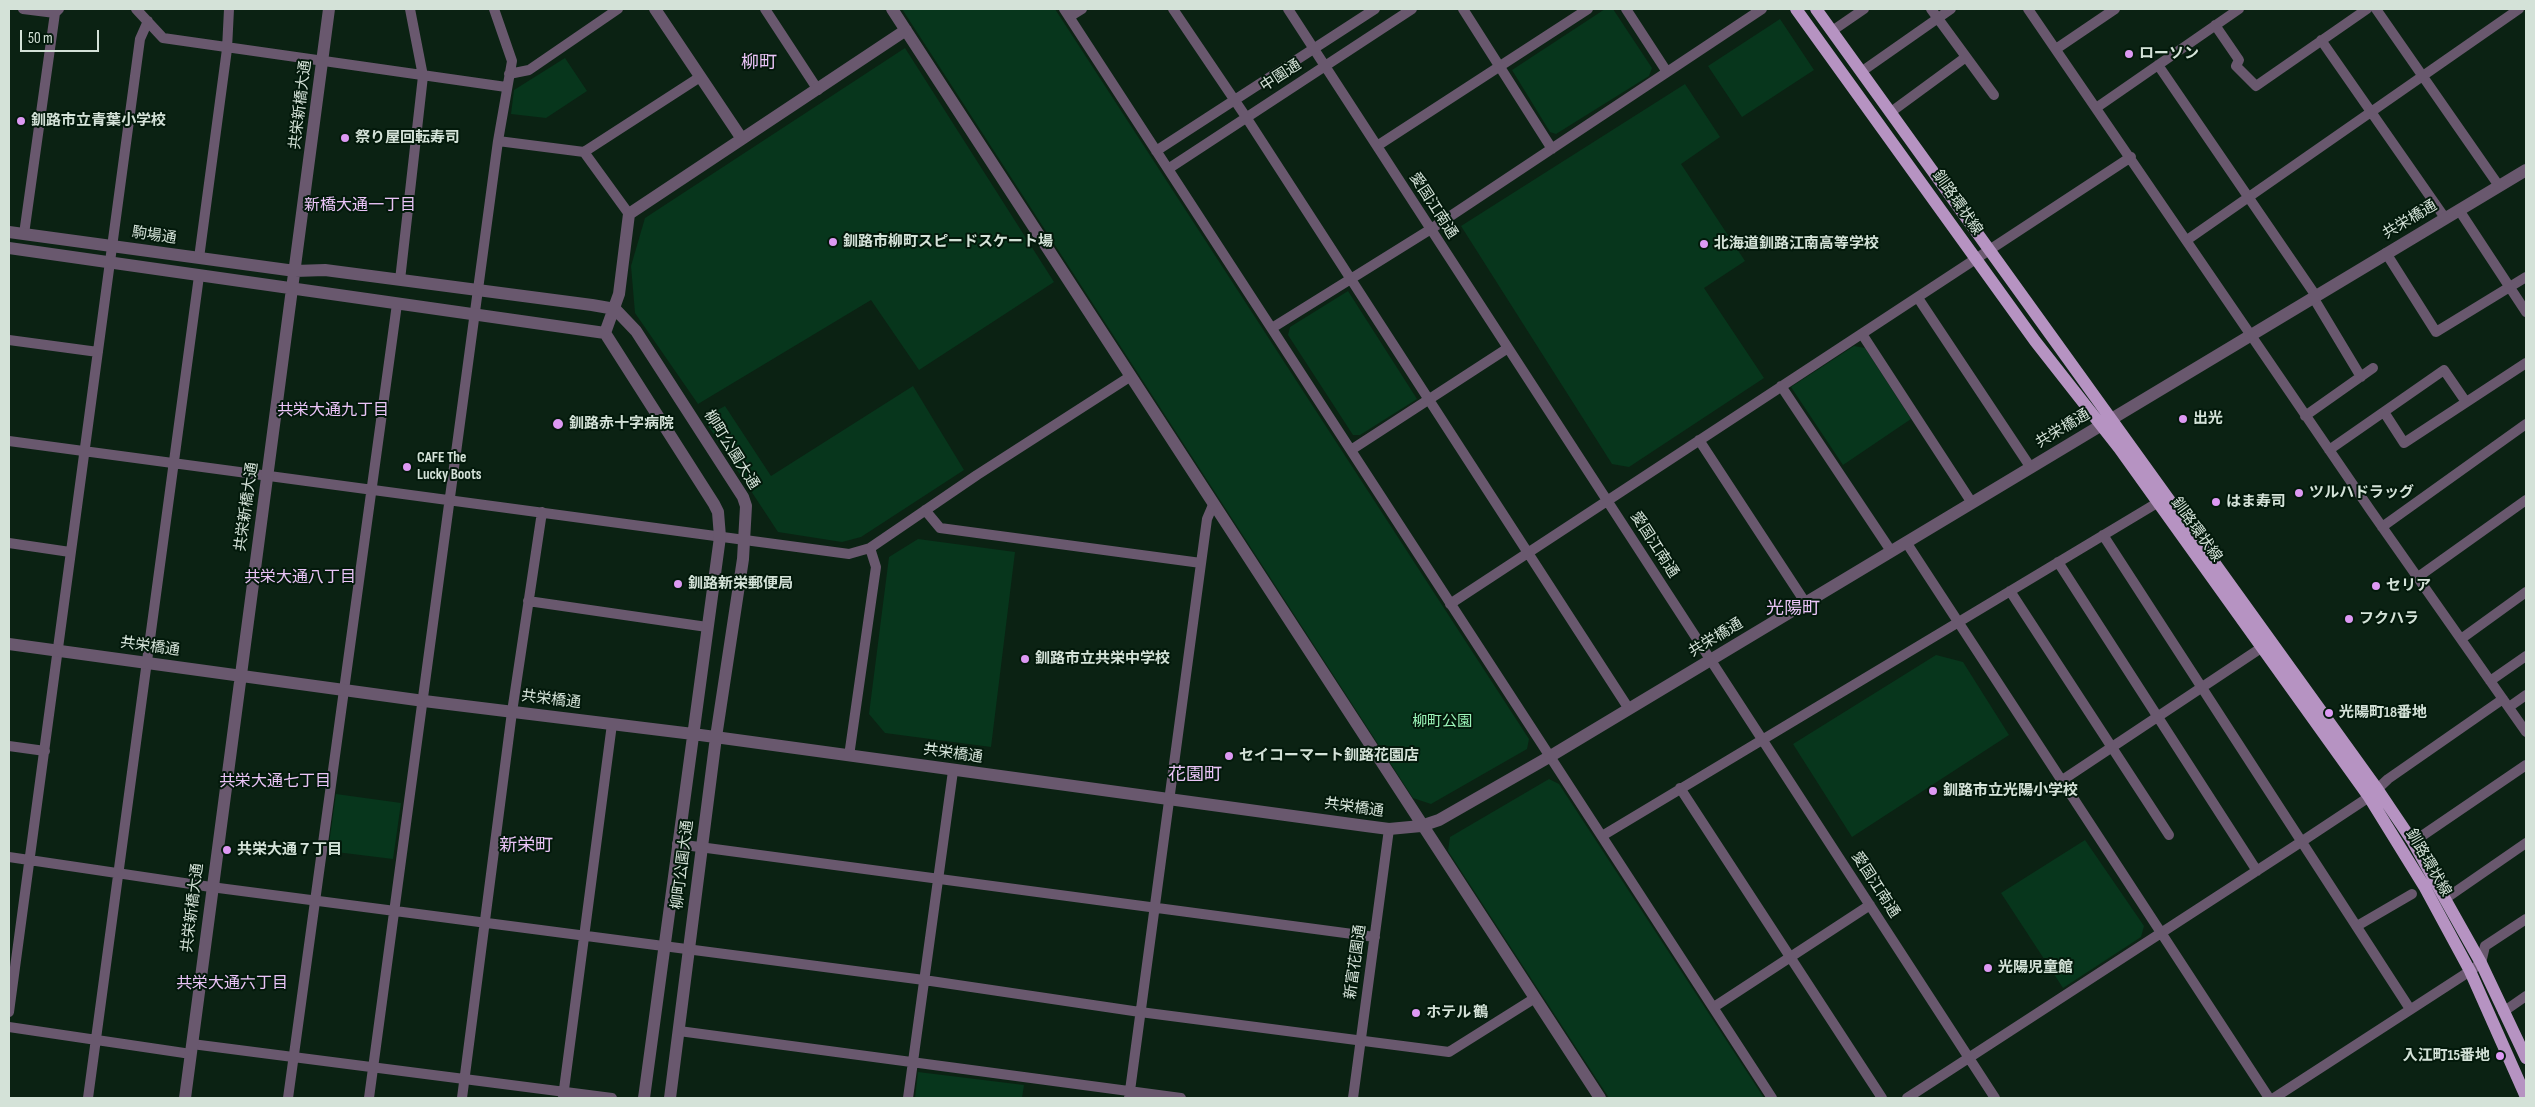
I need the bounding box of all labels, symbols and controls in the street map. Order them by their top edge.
scale bar [22,20,101,52]
text: 50 m [28,29,53,48]
place label: ローソン [2139,45,2199,63]
marker: ローソン [2123,48,2135,60]
district label: 柳町 [741,52,777,74]
street label: 中園通 [1257,56,1305,96]
street label: 共栄新橋大通 [287,59,315,151]
place label: 釧路市立青葉小学校 [31,112,166,130]
marker: 釧路市立青葉小学校 [15,115,27,127]
place label: 祭り屋回転寿司 [355,129,460,147]
marker: 祭り屋回転寿司 [339,132,351,144]
street label: 釧路環状線 [1928,167,1986,239]
street label: 愛国江南通 [1405,170,1461,242]
district label: 新橋大通一丁目 [304,196,416,216]
street label: 共栄橋通 [2380,197,2440,243]
street label: 駒場通 [130,224,178,248]
place label: 釧路市柳町スピードスケート場 [843,233,1053,251]
place label: 北海道釧路江南高等学校 [1714,235,1879,253]
marker: 釧路市柳町スピードスケート場 [827,236,839,248]
marker: 北海道釧路江南高等学校 [1698,238,1710,250]
district label: 共栄大通九丁目 [277,401,389,421]
street label: 共栄橋通 [2033,406,2093,452]
street label: 柳町公園大通 [700,407,762,493]
place label: 出光 [2193,410,2223,428]
marker: 出光 [2177,413,2189,425]
place label: 釧路赤十字病院 [569,415,674,433]
marker: 釧路赤十字病院 [551,417,565,431]
place label: CAFE The Lucky Boots [417,449,482,484]
street label: 共栄新橋大通 [232,461,262,553]
marker: CAFE The Lucky Boots [401,461,413,473]
place label: ツルハドラッグ [2309,484,2414,502]
marker: ツルハドラッグ [2293,487,2305,499]
place label: はま寿司 [2226,493,2286,511]
street label: 釧路環状線 [2167,494,2225,566]
marker: はま寿司 [2210,496,2222,508]
street label: 愛国江南通 [1626,509,1682,581]
district label: 共栄大通八丁目 [244,568,356,588]
place label: 釧路新栄郵便局 [688,575,793,593]
place label: セリア [2386,577,2431,595]
marker: 釧路新栄郵便局 [672,578,684,590]
marker: セリア [2370,580,2382,592]
district label: 光陽町 [1766,598,1820,620]
place label: フクハラ [2359,610,2419,628]
marker: フクハラ [2343,613,2355,625]
street label: 共栄橋通 [1686,615,1746,661]
street label: 共栄橋通 [119,634,181,660]
place label: 釧路市立共栄中学校 [1035,650,1170,668]
marker: 釧路市立共栄中学校 [1019,653,1031,665]
street label: 共栄橋通 [520,687,582,713]
place label: 光陽町18番地 [2339,704,2427,722]
marker: 光陽町18番地 [2323,707,2335,719]
park label: 柳町公園 [1412,713,1472,731]
street label: 共栄橋通 [922,741,984,767]
place label: セイコーマート釧路花園店 [1239,747,1419,765]
marker: セイコーマート釧路花園店 [1223,750,1235,762]
district label: 花園町 [1168,764,1222,786]
district label: 共栄大通七丁目 [219,772,331,792]
place label: 釧路市立光陽小学校 [1943,782,2078,800]
marker: 釧路市立光陽小学校 [1927,785,1939,797]
street label: 共栄橋通 [1323,795,1385,821]
street label: 柳町公園大通 [669,819,697,911]
street label: 釧路環状線 [2401,826,2455,900]
district label: 新栄町 [499,835,553,857]
place label: 共栄大通７丁目 [237,841,342,859]
marker: 共栄大通７丁目 [221,844,233,856]
street label: 愛国江南通 [1847,849,1903,921]
street label: 共栄新橋大通 [179,862,207,954]
street label: 新富花園通 [1342,924,1370,1000]
place label: 光陽児童館 [1998,959,2073,977]
marker: 光陽児童館 [1982,962,1994,974]
district label: 共栄大通六丁目 [176,974,288,994]
place label: ホテル 鶴 [1426,1004,1488,1022]
marker: ホテル 鶴 [1410,1007,1422,1019]
place label: 入江町15番地 [2403,1047,2490,1065]
marker: 入江町15番地 [2494,1050,2506,1062]

